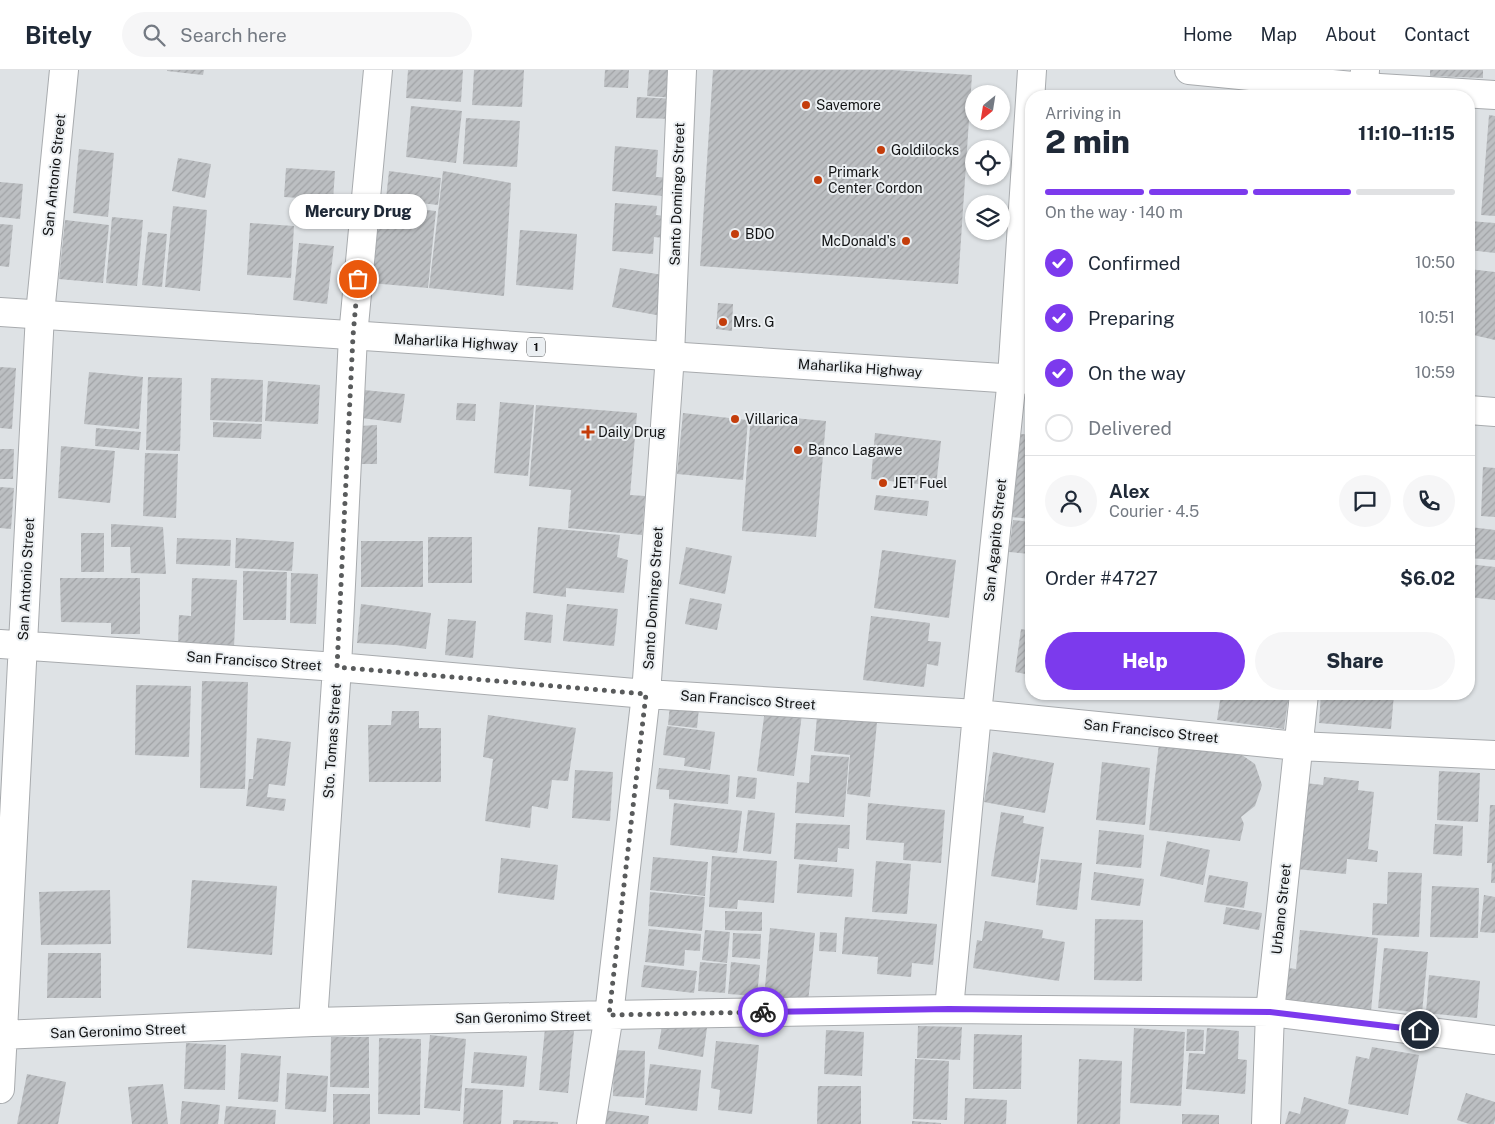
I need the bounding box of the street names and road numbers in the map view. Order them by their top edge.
street label: San Antonio Street [40,113,68,237]
street label: Santo Domingo Street [667,122,687,266]
street label: Maharlika Highway [393,331,519,353]
road number: 1 [527,338,545,356]
street label: Maharlika Highway [797,356,923,380]
street label: San Agapito Street [981,478,1009,602]
street label: San Antonio Street [15,517,37,641]
street label: Santo Domingo Street [640,526,666,670]
street label: San Francisco Street [186,648,322,674]
street label: Sto. Tomas Street [320,683,344,799]
street label: San Francisco Street [680,687,816,713]
street label: San Francisco Street [1083,716,1219,746]
street label: Urbano Street [1268,863,1294,955]
street label: San Geronimo Street [455,1008,591,1026]
street label: San Geronimo Street [50,1021,186,1041]

